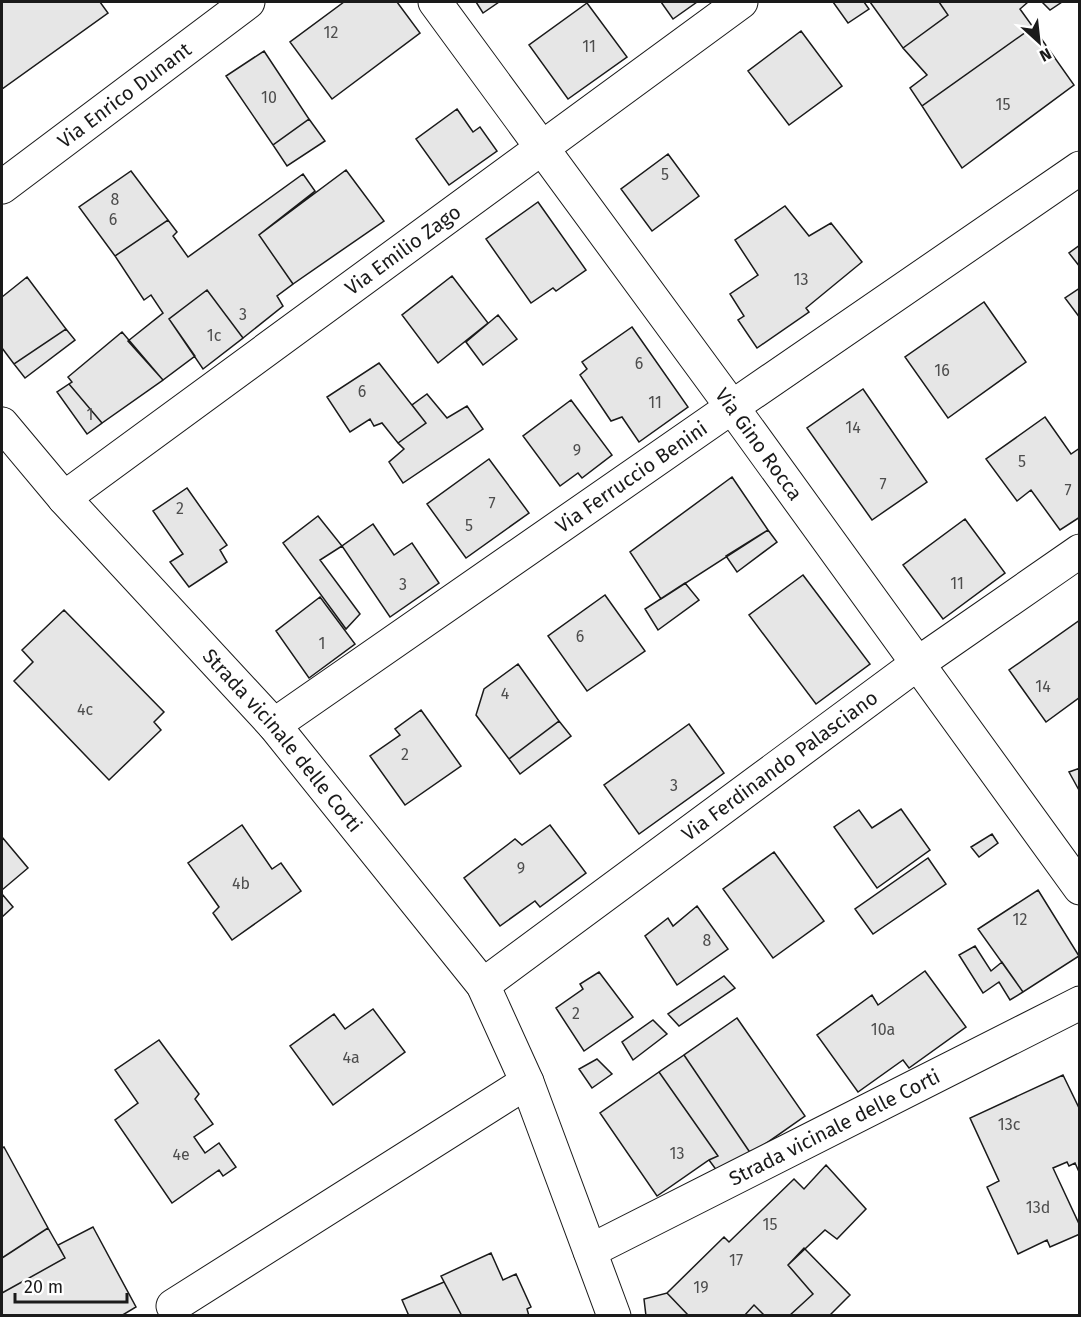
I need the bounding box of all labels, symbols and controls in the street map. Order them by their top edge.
north arrow [1009,12,1069,72]
house number: 12 [324,23,338,42]
street label: Via Enrico Dunant [53,37,196,153]
house number: 11 [582,37,596,56]
text: N [1037,44,1055,66]
house number: 10 [261,88,277,107]
house number: 15 [996,95,1010,114]
house number: 5 [661,165,669,184]
house number: 8 [111,190,120,209]
street label: Via Emilio Zago [340,200,465,300]
house number: 6 [109,210,117,229]
house number: 13 [794,270,808,289]
house number: 3 [239,305,247,324]
house number: 1c [207,326,222,345]
house number: 6 [635,354,643,373]
house number: 16 [934,361,950,380]
house number: 6 [358,382,366,401]
street label: Via Gino Rocca [710,383,808,505]
house number: 11 [648,393,662,412]
house number: 1 [87,405,93,424]
street label: Via Ferruccio Benini [551,416,712,538]
house number: 14 [845,418,861,437]
house number: 9 [573,441,581,460]
house number: 5 [1018,452,1026,471]
house number: 7 [879,475,887,494]
house number: 7 [1064,481,1072,500]
house number: 7 [488,494,496,513]
house number: 2 [176,499,184,518]
house number: 5 [465,516,473,535]
house number: 11 [950,574,964,593]
house number: 3 [399,575,407,594]
house number: 6 [576,627,584,646]
house number: 1 [319,634,325,653]
street label: Strada vicinale delle Corti [198,644,367,837]
house number: 14 [1035,677,1051,696]
house number: 4 [501,684,510,703]
street label: Via Ferdinando Palasciano [677,685,882,846]
house number: 4c [77,700,93,719]
house number: 2 [401,745,409,764]
house number: 3 [670,776,678,795]
house number: 9 [517,859,525,878]
house number: 4b [232,874,250,893]
house number: 12 [1013,910,1027,929]
house number: 8 [703,931,712,950]
house number: 2 [572,1004,580,1023]
house number: 10a [871,1020,895,1039]
house number: 4a [342,1048,360,1067]
street label: Strada vicinale delle Corti [725,1064,944,1191]
house number: 13c [998,1115,1021,1134]
house number: 13 [670,1144,684,1163]
house number: 4e [172,1145,190,1164]
house number: 13d [1026,1198,1050,1217]
house number: 15 [763,1215,777,1234]
house number: 17 [729,1251,743,1270]
scale bar [15,1266,128,1304]
text: 20 m [24,1276,63,1298]
house number: 19 [693,1278,709,1297]

